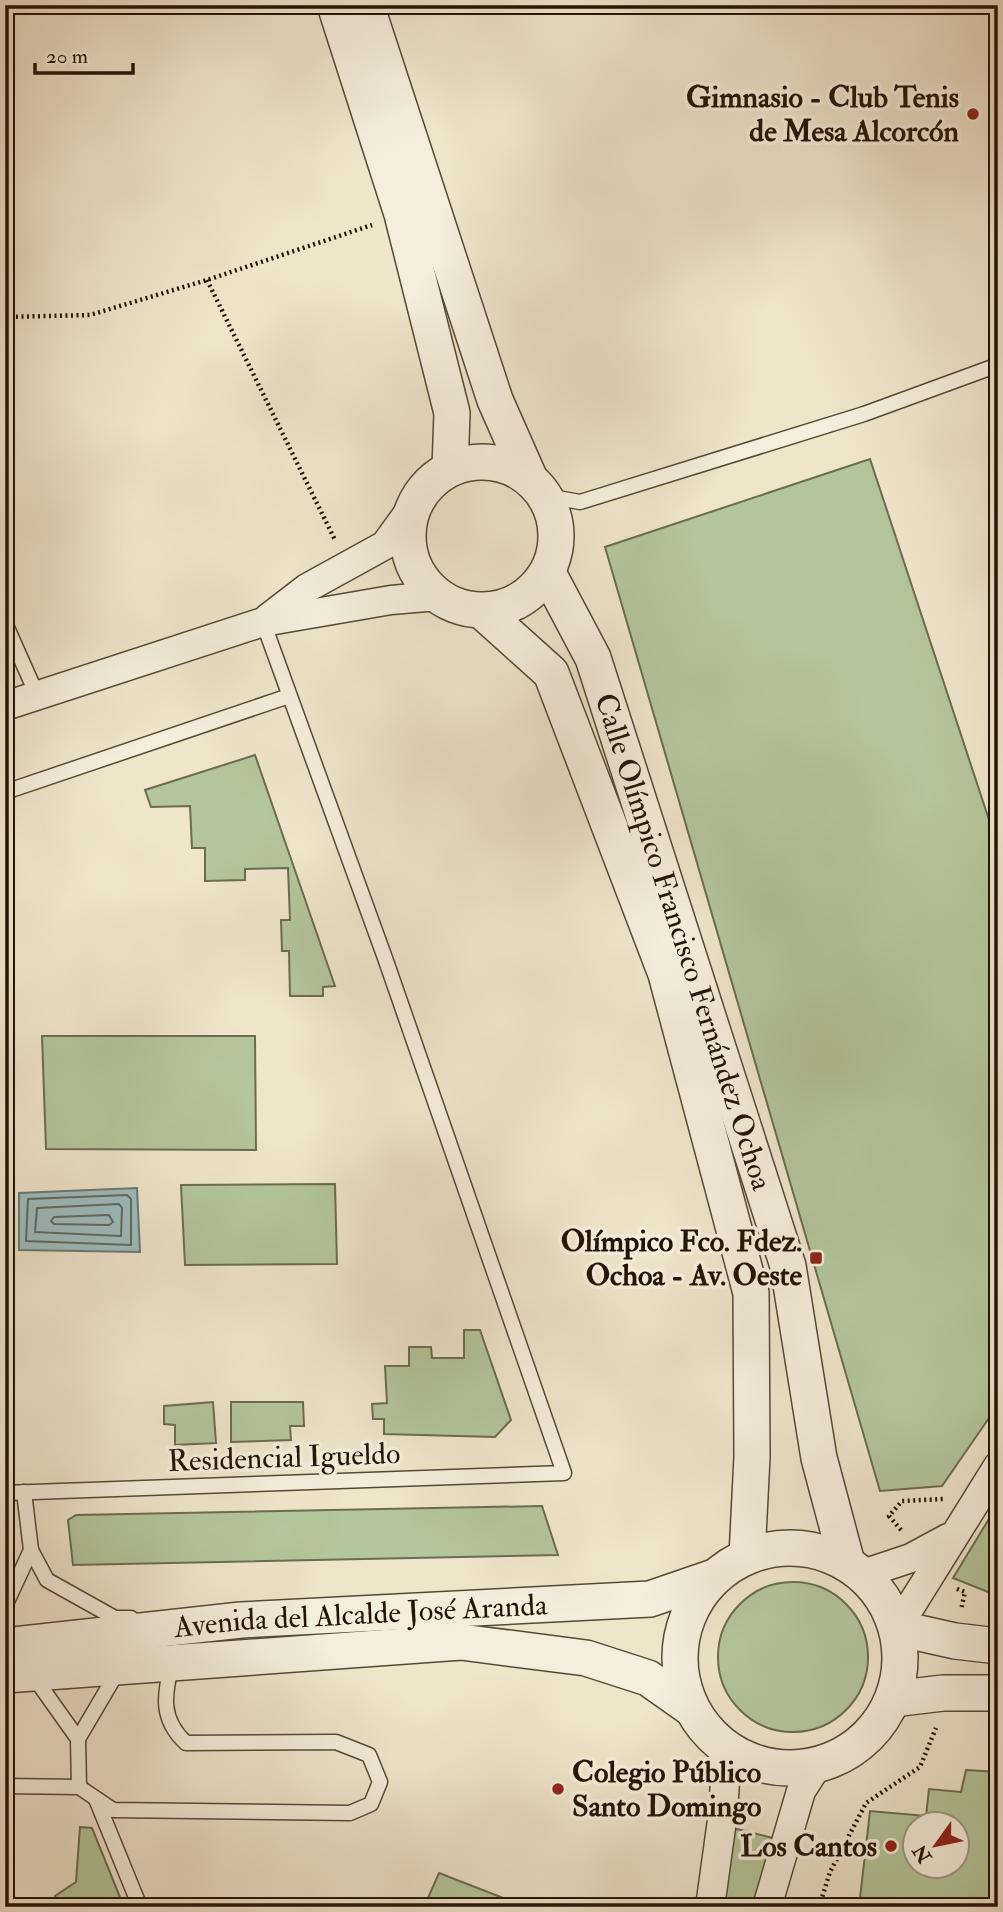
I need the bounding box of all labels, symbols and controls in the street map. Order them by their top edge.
scale bar [35,32,133,76]
text: 20 m [46,43,88,70]
place label: Gimnasio - Club Tenis de Mesa Alcorcón [686,79,960,150]
marker: Gimnasio - Club Tenis de Mesa Alcorcón [965,106,981,122]
street label: Calle Olímpico Francisco Fernández Ochoa [587,689,781,1195]
place label: Olímpico Fco. Fdez. Ochoa - Av. Oeste [561,1223,802,1294]
marker: Olímpico Fco. Fdez. Ochoa - Av. Oeste [808,1250,824,1266]
street label: Residencial Igueldo [167,1435,401,1480]
street label: Avenida del Alcalde José Aranda [171,1586,549,1646]
place label: Colegio Público Santo Domingo [572,1754,762,1825]
marker: Colegio Público Santo Domingo [550,1781,566,1797]
north arrow [902,1811,972,1881]
place label: Los Cantos [740,1828,877,1865]
marker: Los Cantos [883,1838,899,1854]
text: N [907,1839,938,1868]

